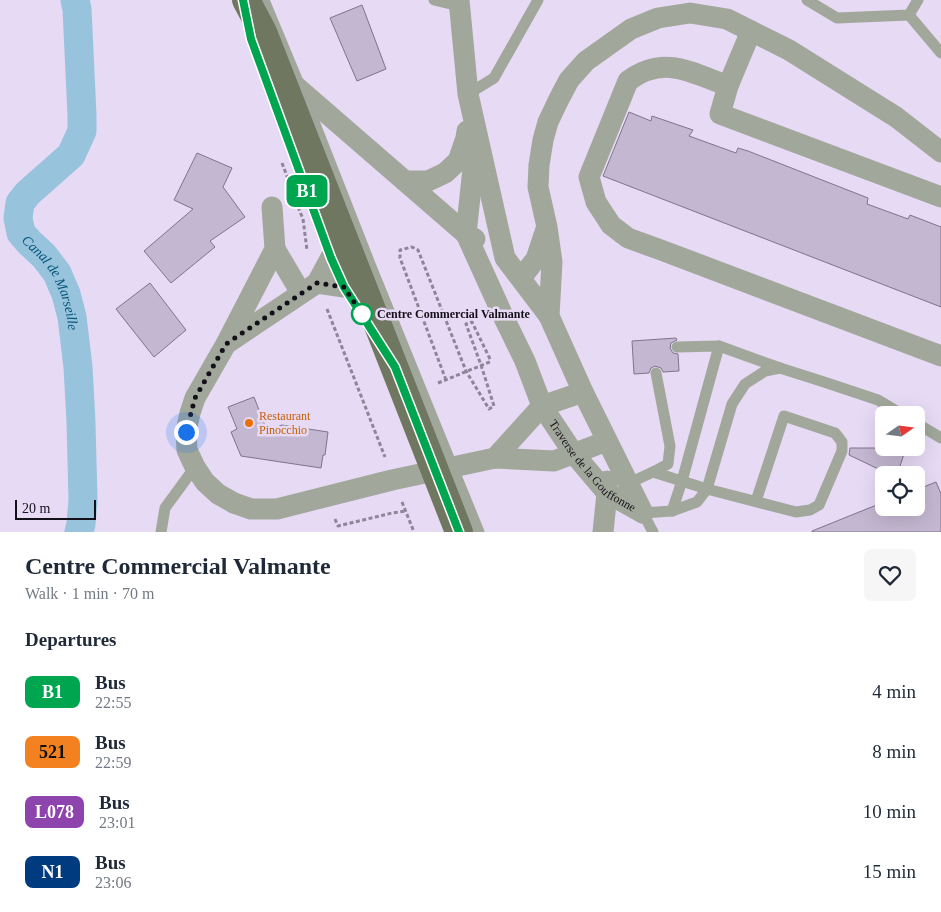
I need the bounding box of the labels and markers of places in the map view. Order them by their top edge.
marker: Centre Commercial Valmante [351,303,373,325]
place label: Centre Commercial Valmante [377,307,531,321]
place label: Restaurant Pinocchio [259,409,311,437]
marker: Restaurant Pinocchio [243,417,255,429]

